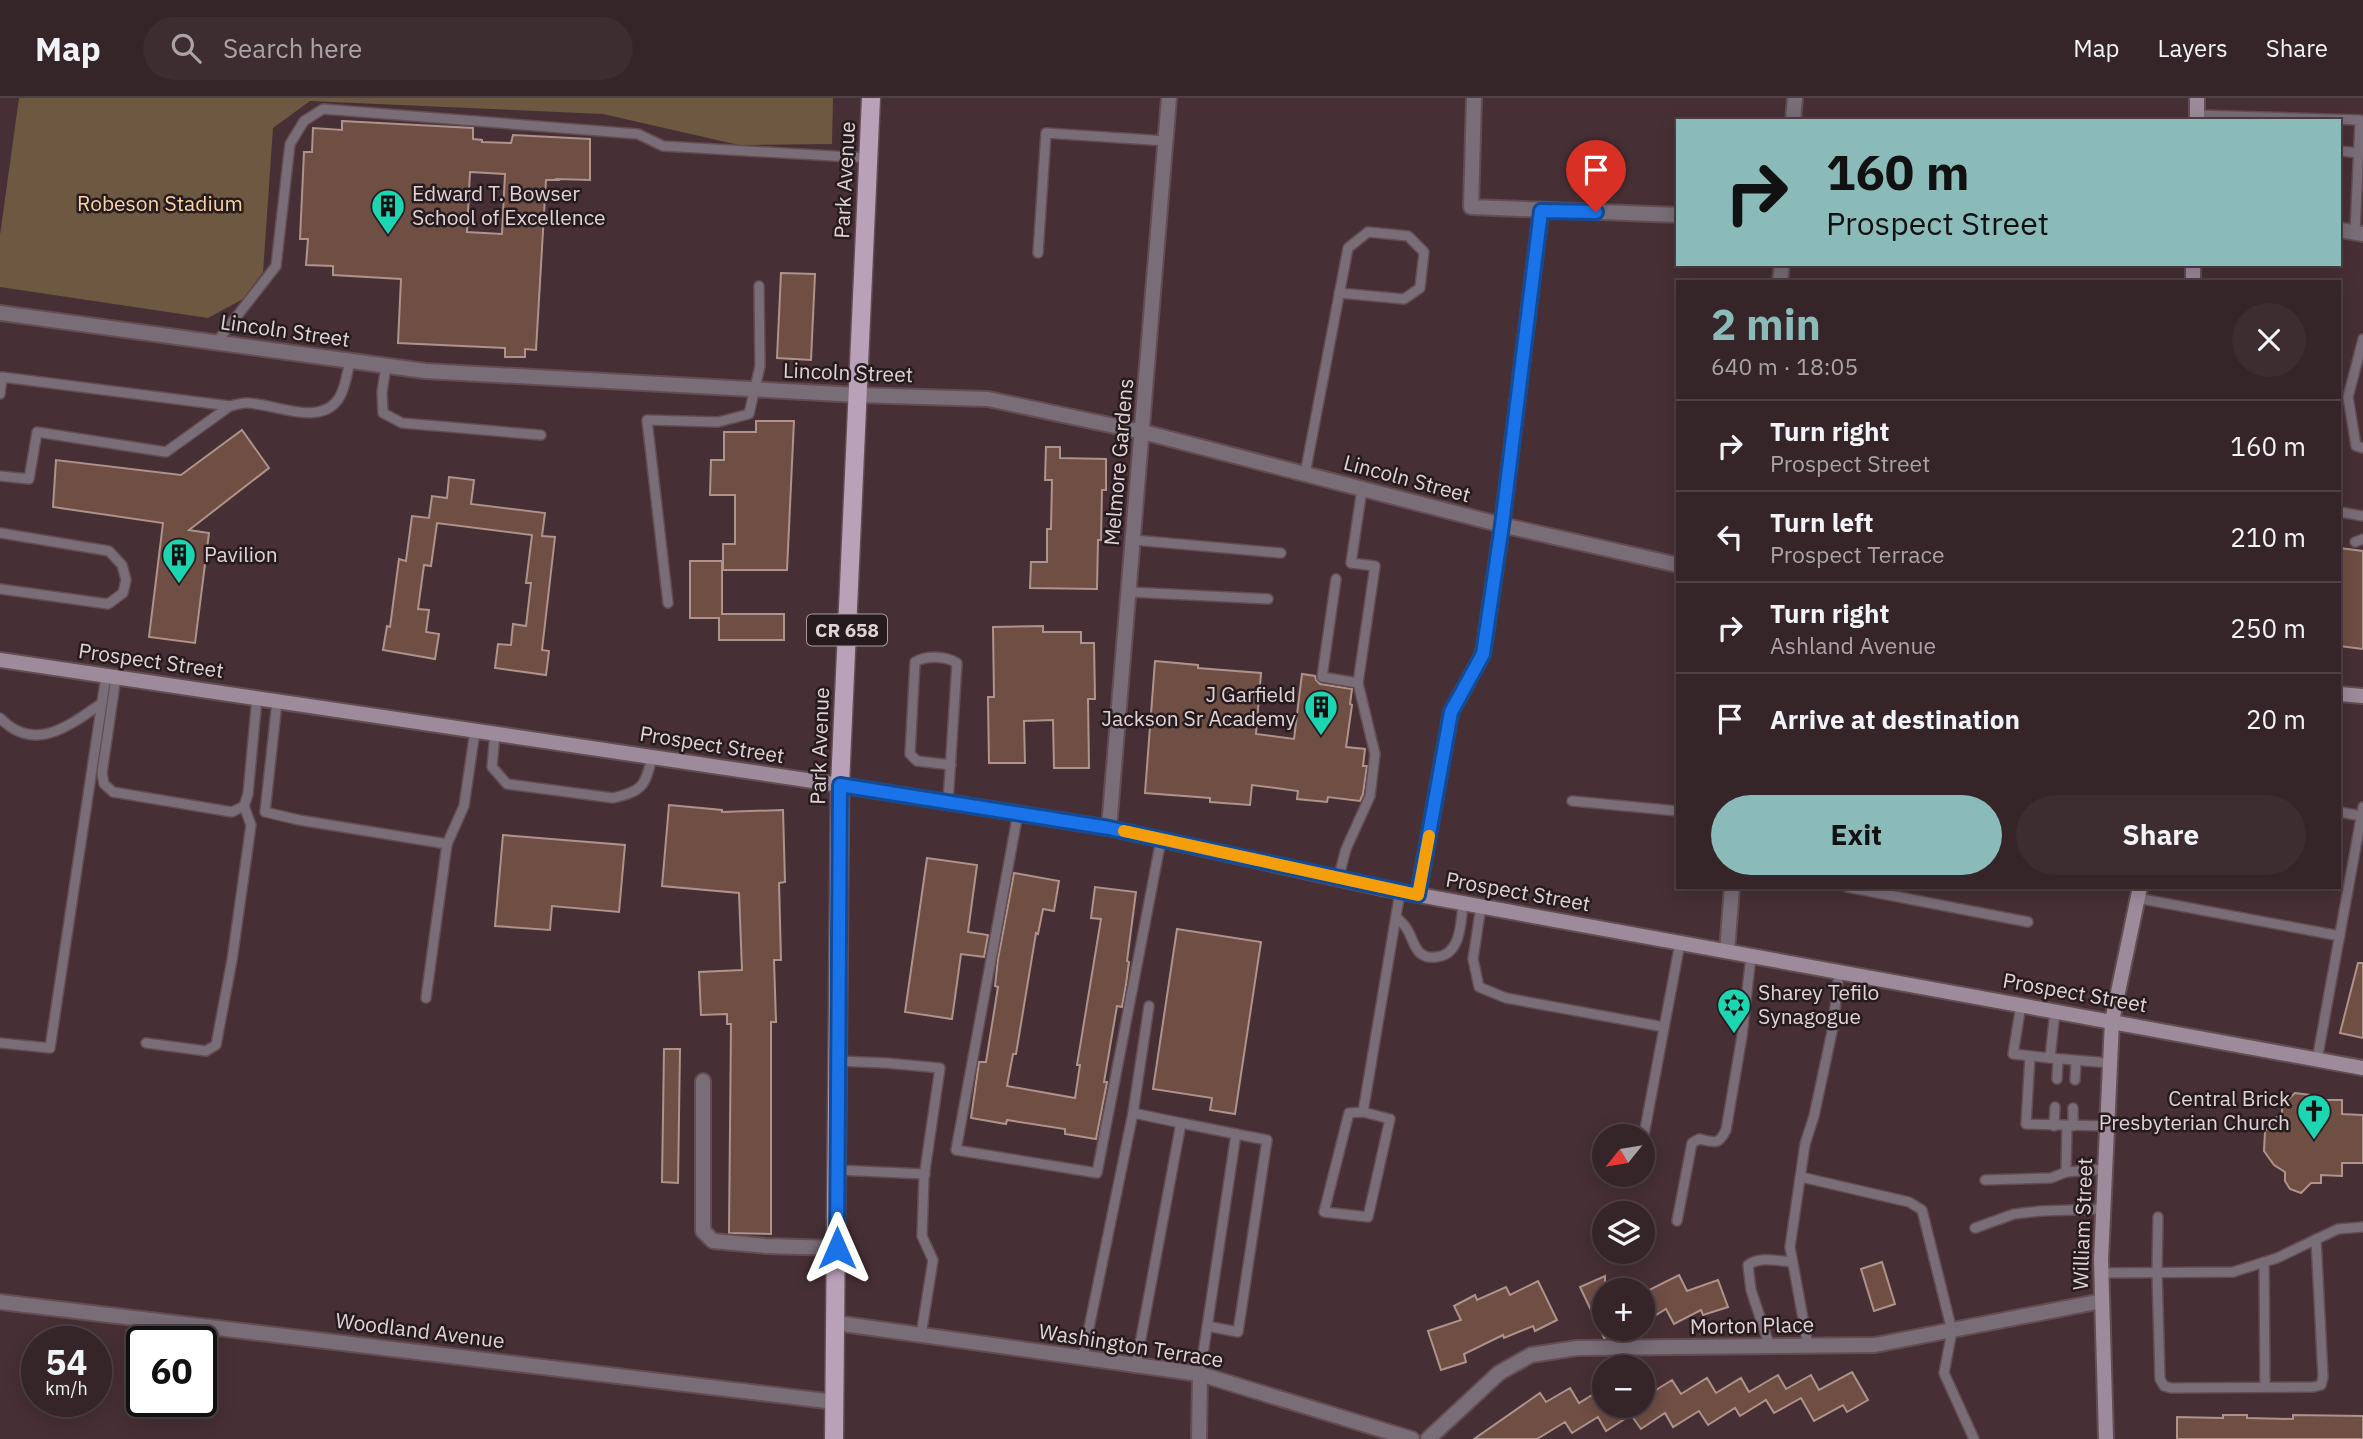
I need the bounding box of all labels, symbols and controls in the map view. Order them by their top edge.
search box [143,17,633,80]
text: Map [35,27,101,70]
icon: search [167,29,205,67]
text: Search here [223,31,362,65]
text: Map [2073,32,2120,64]
text: Layers [2158,32,2228,64]
text: Share [2266,32,2328,64]
street label: Park Avenue [827,120,861,239]
pin [1566,140,1626,212]
text: 160 m [1826,140,1970,203]
icon: right [1711,147,1802,238]
icon: arrive [1577,151,1615,189]
place label: Edward T. Bowser School of Excellence [412,179,606,231]
building icon: Edward T. Bowser School of Excellence [369,187,407,236]
park label: Robeson Stadium [77,189,243,217]
text: Prospect Street [1826,202,2049,244]
text: 2 min [1711,297,1821,352]
button: close [2232,303,2306,377]
street label: Lincoln Street [219,307,352,353]
text: 640 m · 18:05 [1711,351,1858,381]
street label: Lincoln Street [783,356,914,388]
street label: Melmore Gardens [1097,377,1139,547]
text: Turn right [1770,414,1889,448]
icon: right [1711,427,1749,465]
text: 160 m [2230,429,2306,463]
street label: Lincoln Street [1341,448,1474,508]
text: Prospect Street [1770,448,1930,478]
text: Turn left [1770,505,1873,539]
icon: left [1711,518,1749,556]
text: 210 m [2230,520,2306,554]
building icon: Pavilion [160,536,198,585]
text: Prospect Terrace [1770,539,1945,569]
place label: Pavilion [204,540,278,568]
text: Turn right [1770,596,1889,630]
icon: right [1711,609,1749,647]
text: 250 m [2230,611,2306,645]
road number: CR 658 [807,614,887,646]
text: Ashland Avenue [1770,630,1936,660]
street label: Prospect Street [77,636,226,684]
place label: J Garfield Jackson Sr Academy [1101,680,1297,732]
street label: Park Avenue [803,687,835,805]
building icon: J Garfield Jackson Sr Academy [1302,688,1340,737]
icon: arrive [1711,700,1749,738]
text: Arrive at destination [1770,702,2020,736]
text: 20 m [2246,702,2306,736]
street label: Prospect Street [638,719,787,769]
button: Exit [1711,795,2002,875]
button: Share [2016,795,2306,875]
street label: Prospect Street [1444,865,1593,918]
street label: Prospect Street [2001,966,2150,1019]
place label: Sharey Tefilo Synagogue [1758,978,1879,1030]
synagogue icon: Sharey Tefilo Synagogue [1715,986,1753,1035]
place label: Central Brick Presbyterian Church [2099,1084,2290,1136]
church icon: Central Brick Presbyterian Church [2295,1092,2333,1141]
north arrow [1592,1124,1656,1186]
map controls [1592,1124,1655,1418]
street label: William Street [2066,1157,2098,1291]
button: layers [1592,1201,1655,1264]
position arrow [800,1211,874,1285]
button: + [1592,1278,1655,1341]
street label: Woodland Avenue [334,1306,506,1354]
street label: Morton Place [1690,1310,1814,1340]
street label: Washington Terrace [1037,1317,1226,1373]
speed limit sign: 60 [126,1326,217,1417]
text: 54 [45,1339,88,1385]
button: − [1592,1355,1655,1418]
text: km/h [45,1377,88,1400]

